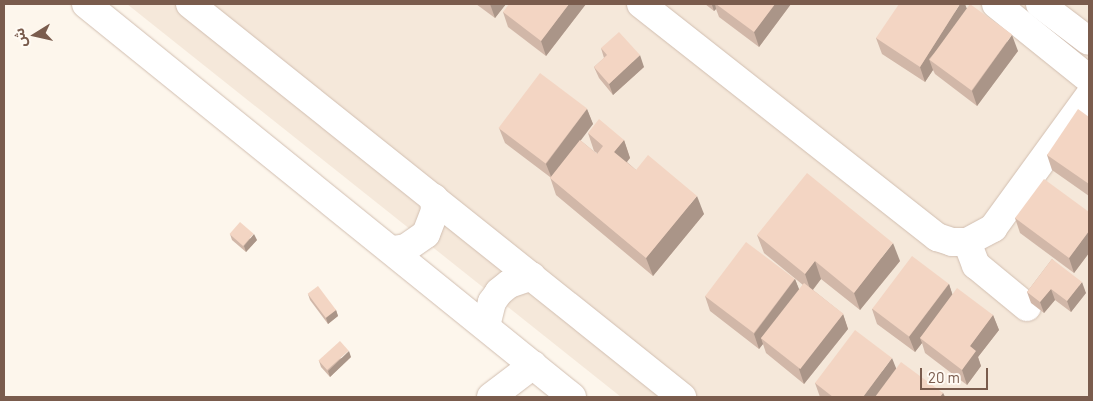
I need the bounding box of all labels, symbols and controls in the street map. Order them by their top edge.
north arrow [10,10,60,60]
text: ش [10,27,30,49]
scale bar [923,358,990,390]
text: 20 m [928,368,960,386]

